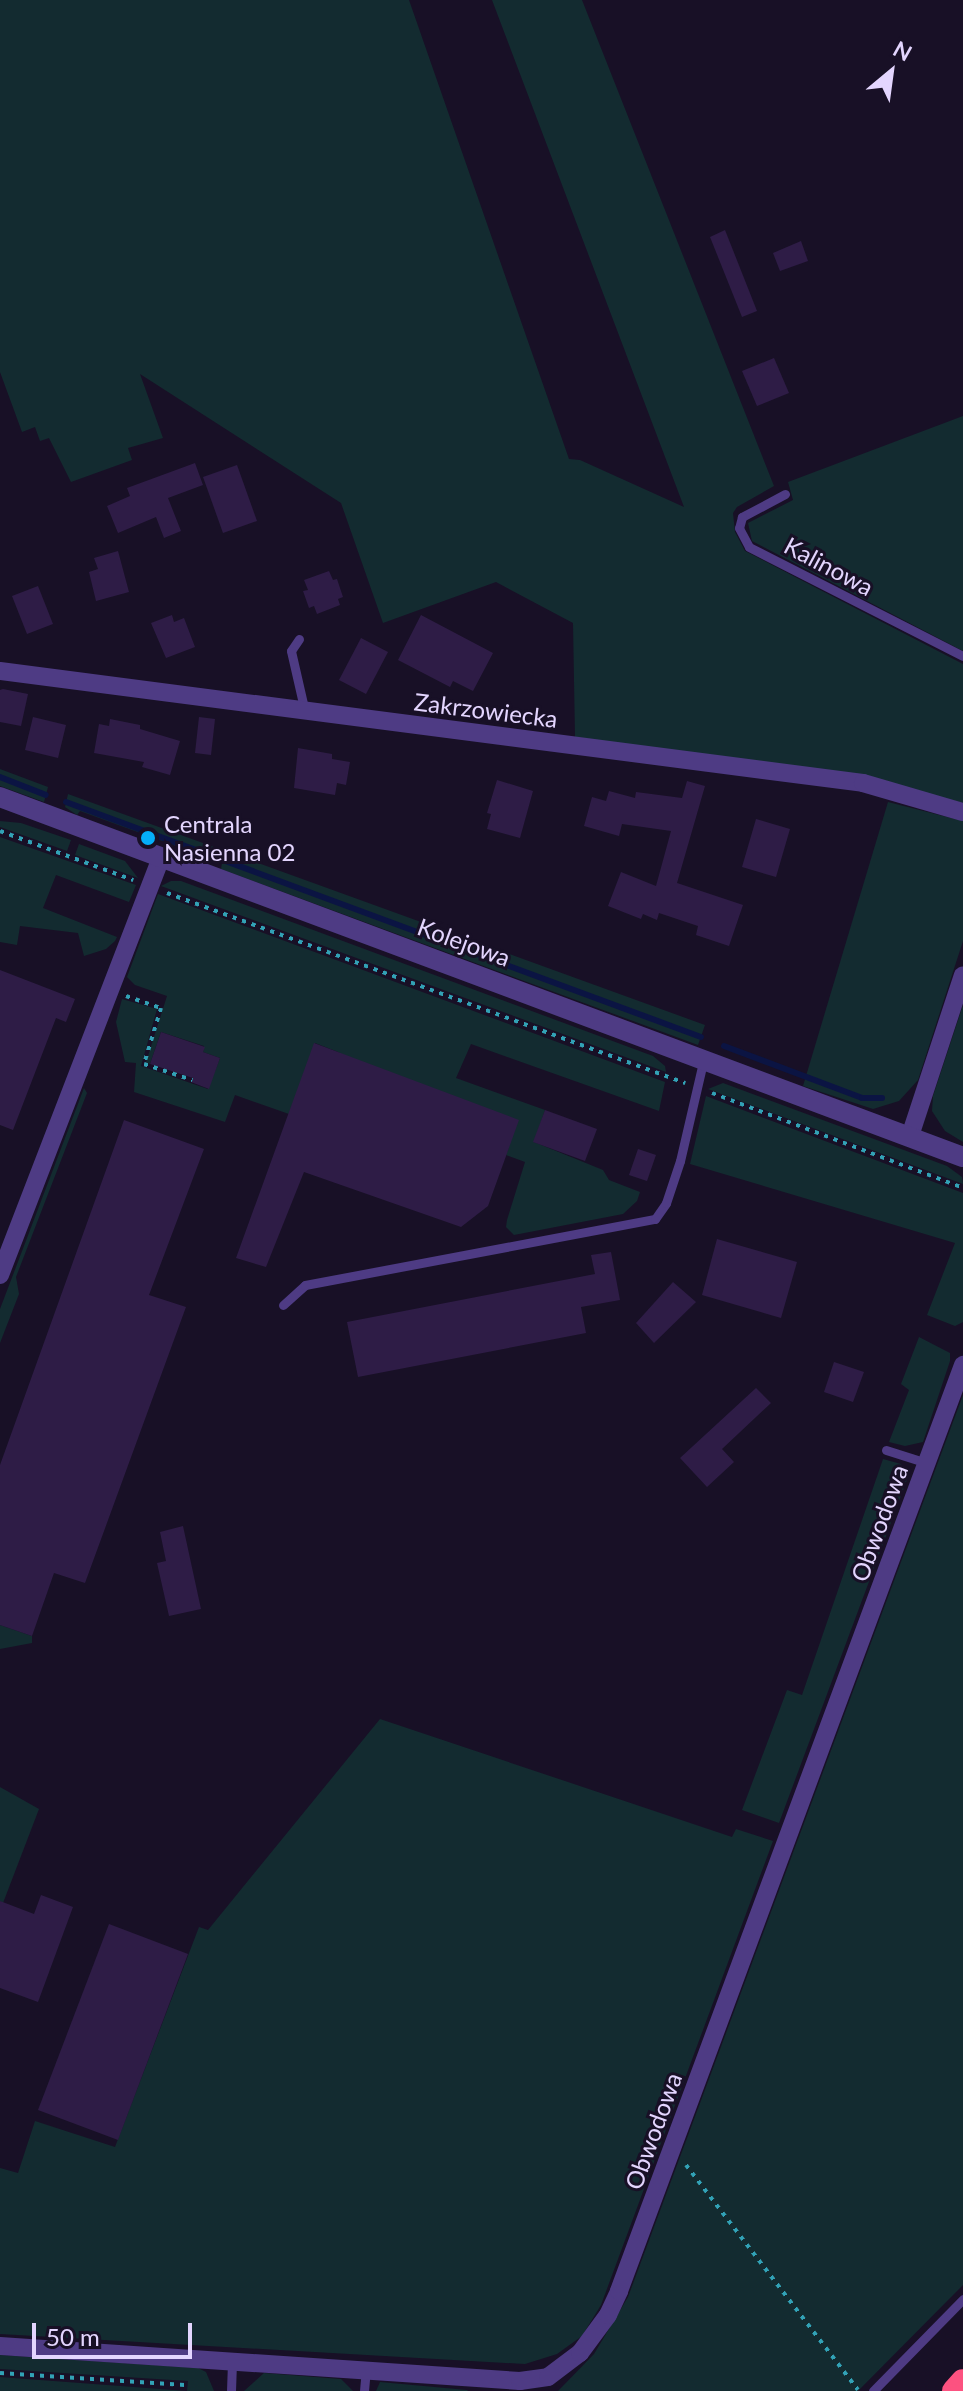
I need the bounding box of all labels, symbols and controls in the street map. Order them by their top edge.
north arrow [851,32,931,112]
text: N [889,35,917,66]
street label: Kalinowa [780,531,878,601]
street label: Zakrzowiecka [413,687,559,733]
place label: Centrala Nasienna 02 [164,810,295,866]
marker: Centrala Nasienna 02 [139,829,157,847]
street label: Kolejowa [414,912,514,972]
street label: Obwodowa [845,1461,913,1585]
street label: Obwodowa [619,2069,687,2193]
scale bar [36,2307,196,2357]
text: 50 m [46,2322,100,2351]

